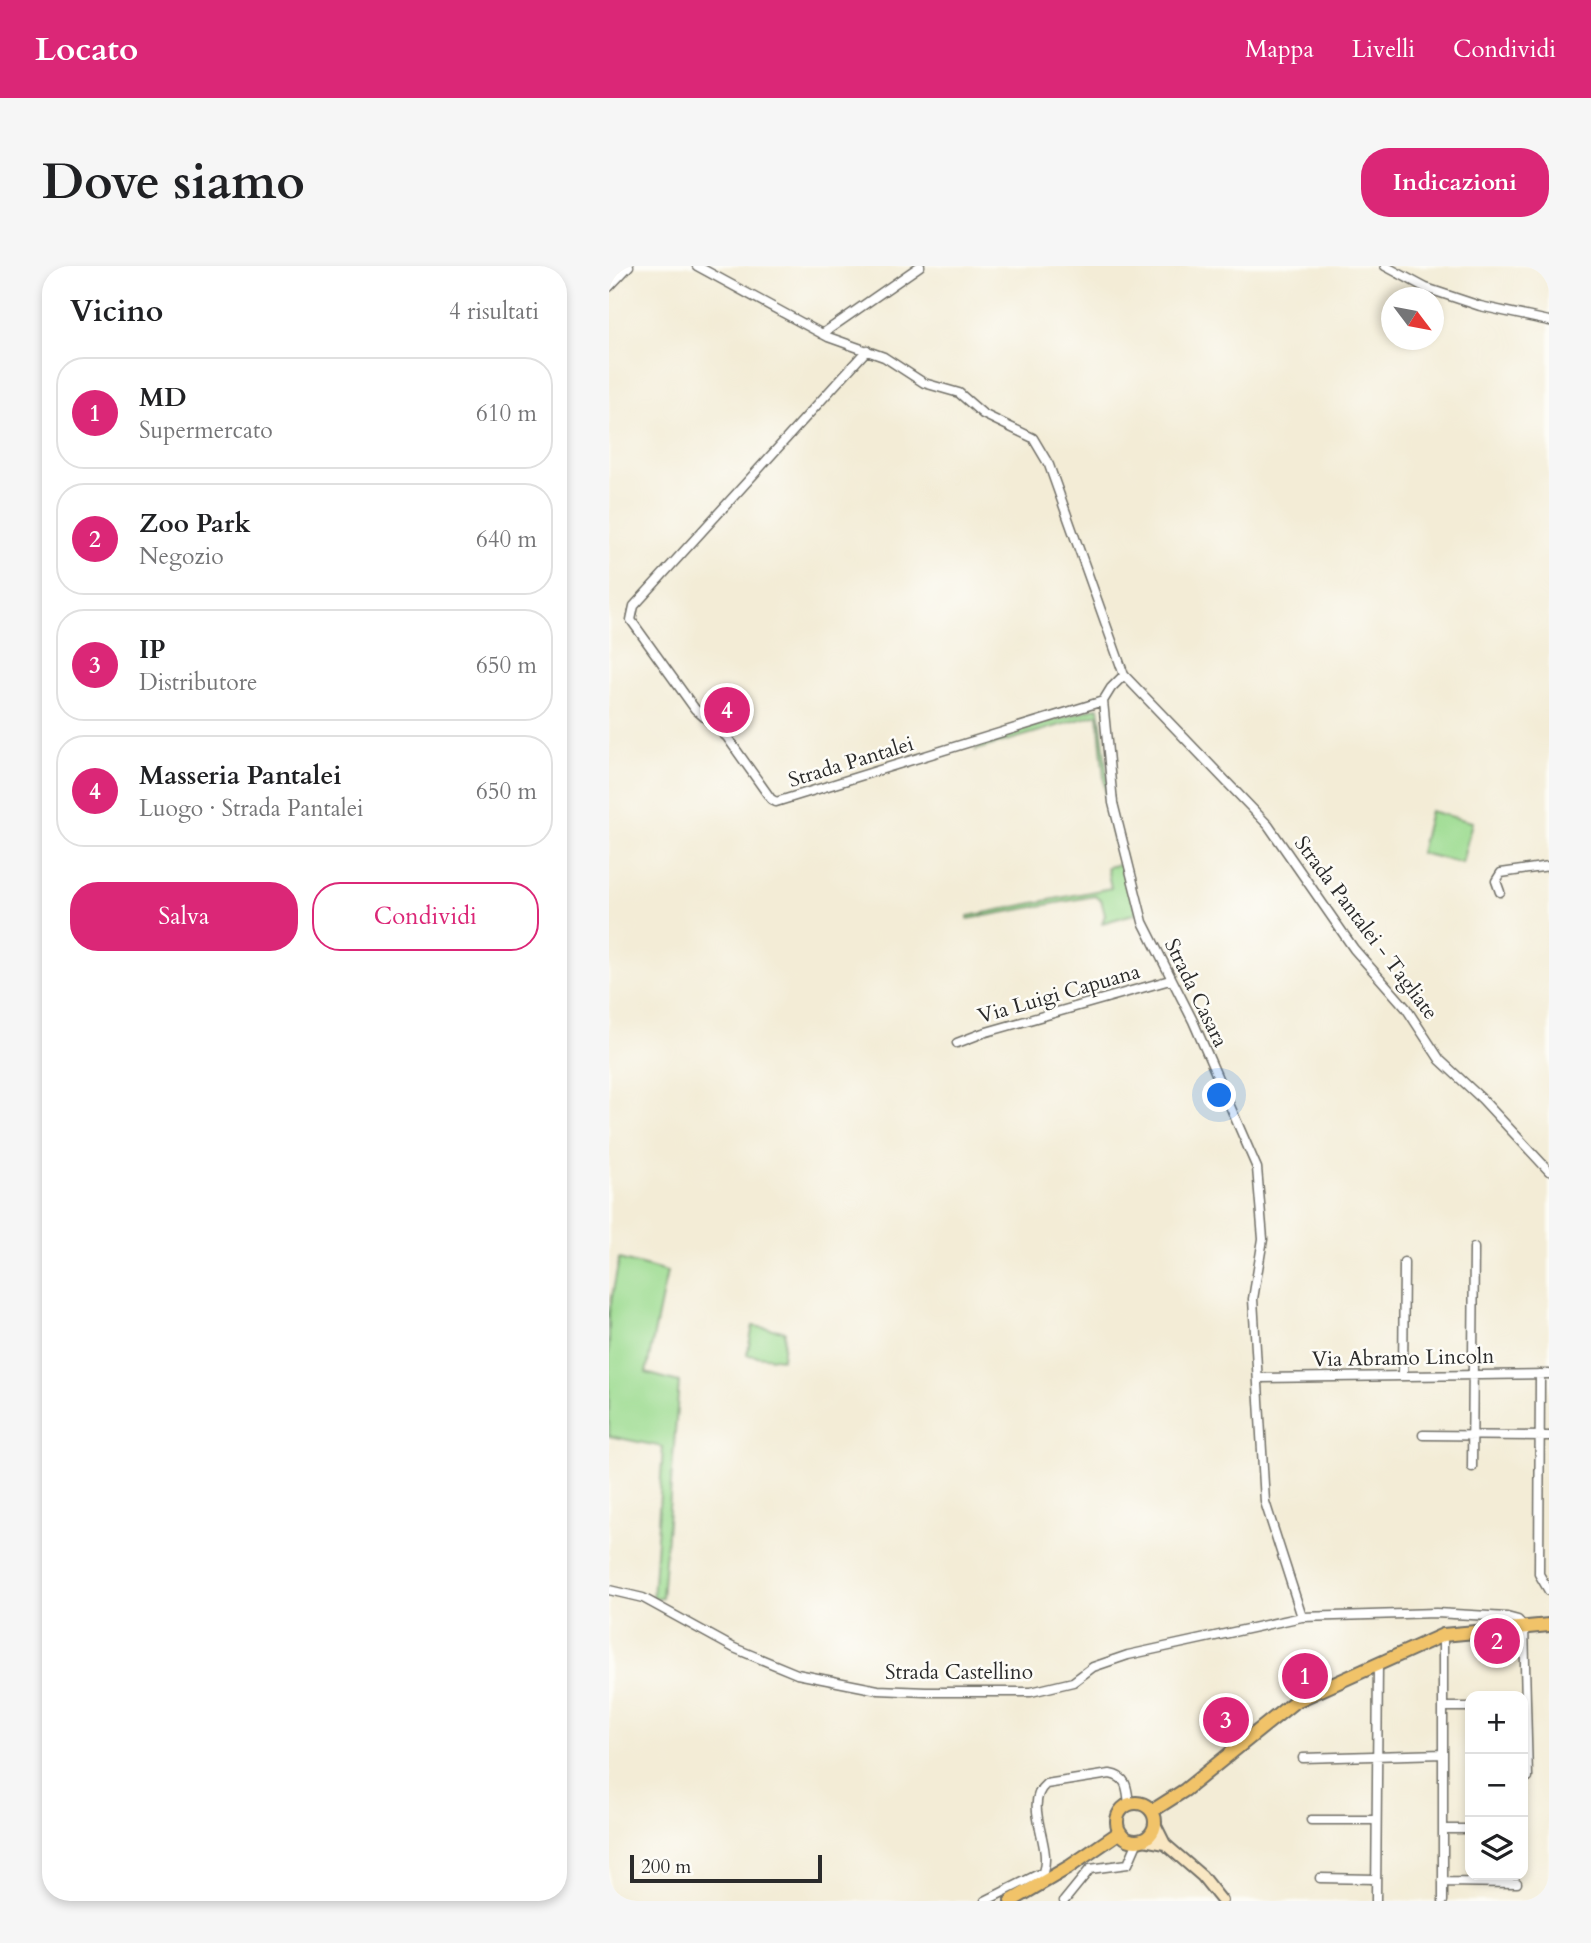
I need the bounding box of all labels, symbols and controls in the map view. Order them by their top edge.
text: Locato [35,27,138,72]
text: Mappa [1245,33,1314,66]
text: Livelli [1352,33,1415,66]
text: Condividi [1453,33,1556,66]
button: Indicazioni [1361,148,1549,217]
text: Dove siamo [42,149,305,216]
north arrow [1381,287,1444,350]
text: Vicino [70,291,163,332]
text: 4 risultati [449,296,539,327]
text: MD [139,380,187,415]
text: 1 [89,398,101,429]
text: 610 m [476,398,537,429]
text: Supermercato [139,415,273,446]
text: Zoo Park [139,506,251,541]
text: 2 [89,524,101,555]
text: 640 m [476,524,537,555]
text: Negozio [139,541,224,572]
text: IP [139,632,166,667]
text: 3 [89,650,101,681]
text: 650 m [476,650,537,681]
text: Distributore [139,667,257,698]
pin: 4 [704,684,750,736]
street label: Strada Pantalei [785,729,917,795]
text: Masseria Pantalei [139,758,342,793]
text: 4 [89,776,101,807]
text: 650 m [476,776,537,807]
text: Luogo · Strada Pantalei [139,793,364,824]
street label: Strada Pantalei - Tagliate [1287,830,1445,1026]
button: Salva [70,882,298,951]
button: Condividi [312,882,539,951]
street label: Strada Casara [1157,934,1235,1052]
street label: Via Luigi Capuana [975,957,1143,1031]
your location [1202,1078,1236,1112]
street label: Via Abramo Lincoln [1312,1342,1495,1374]
pin: 2 [1474,1615,1520,1667]
pin: 1 [1282,1650,1328,1702]
street label: Strada Castellino [885,1658,1033,1687]
map controls [1465,1691,1528,1880]
button: + [1465,1691,1528,1754]
pin: 3 [1203,1694,1249,1746]
button: − [1465,1754,1528,1817]
button: layers [1465,1817,1528,1880]
scale bar [630,1852,823,1884]
text: 200 m [641,1854,691,1880]

